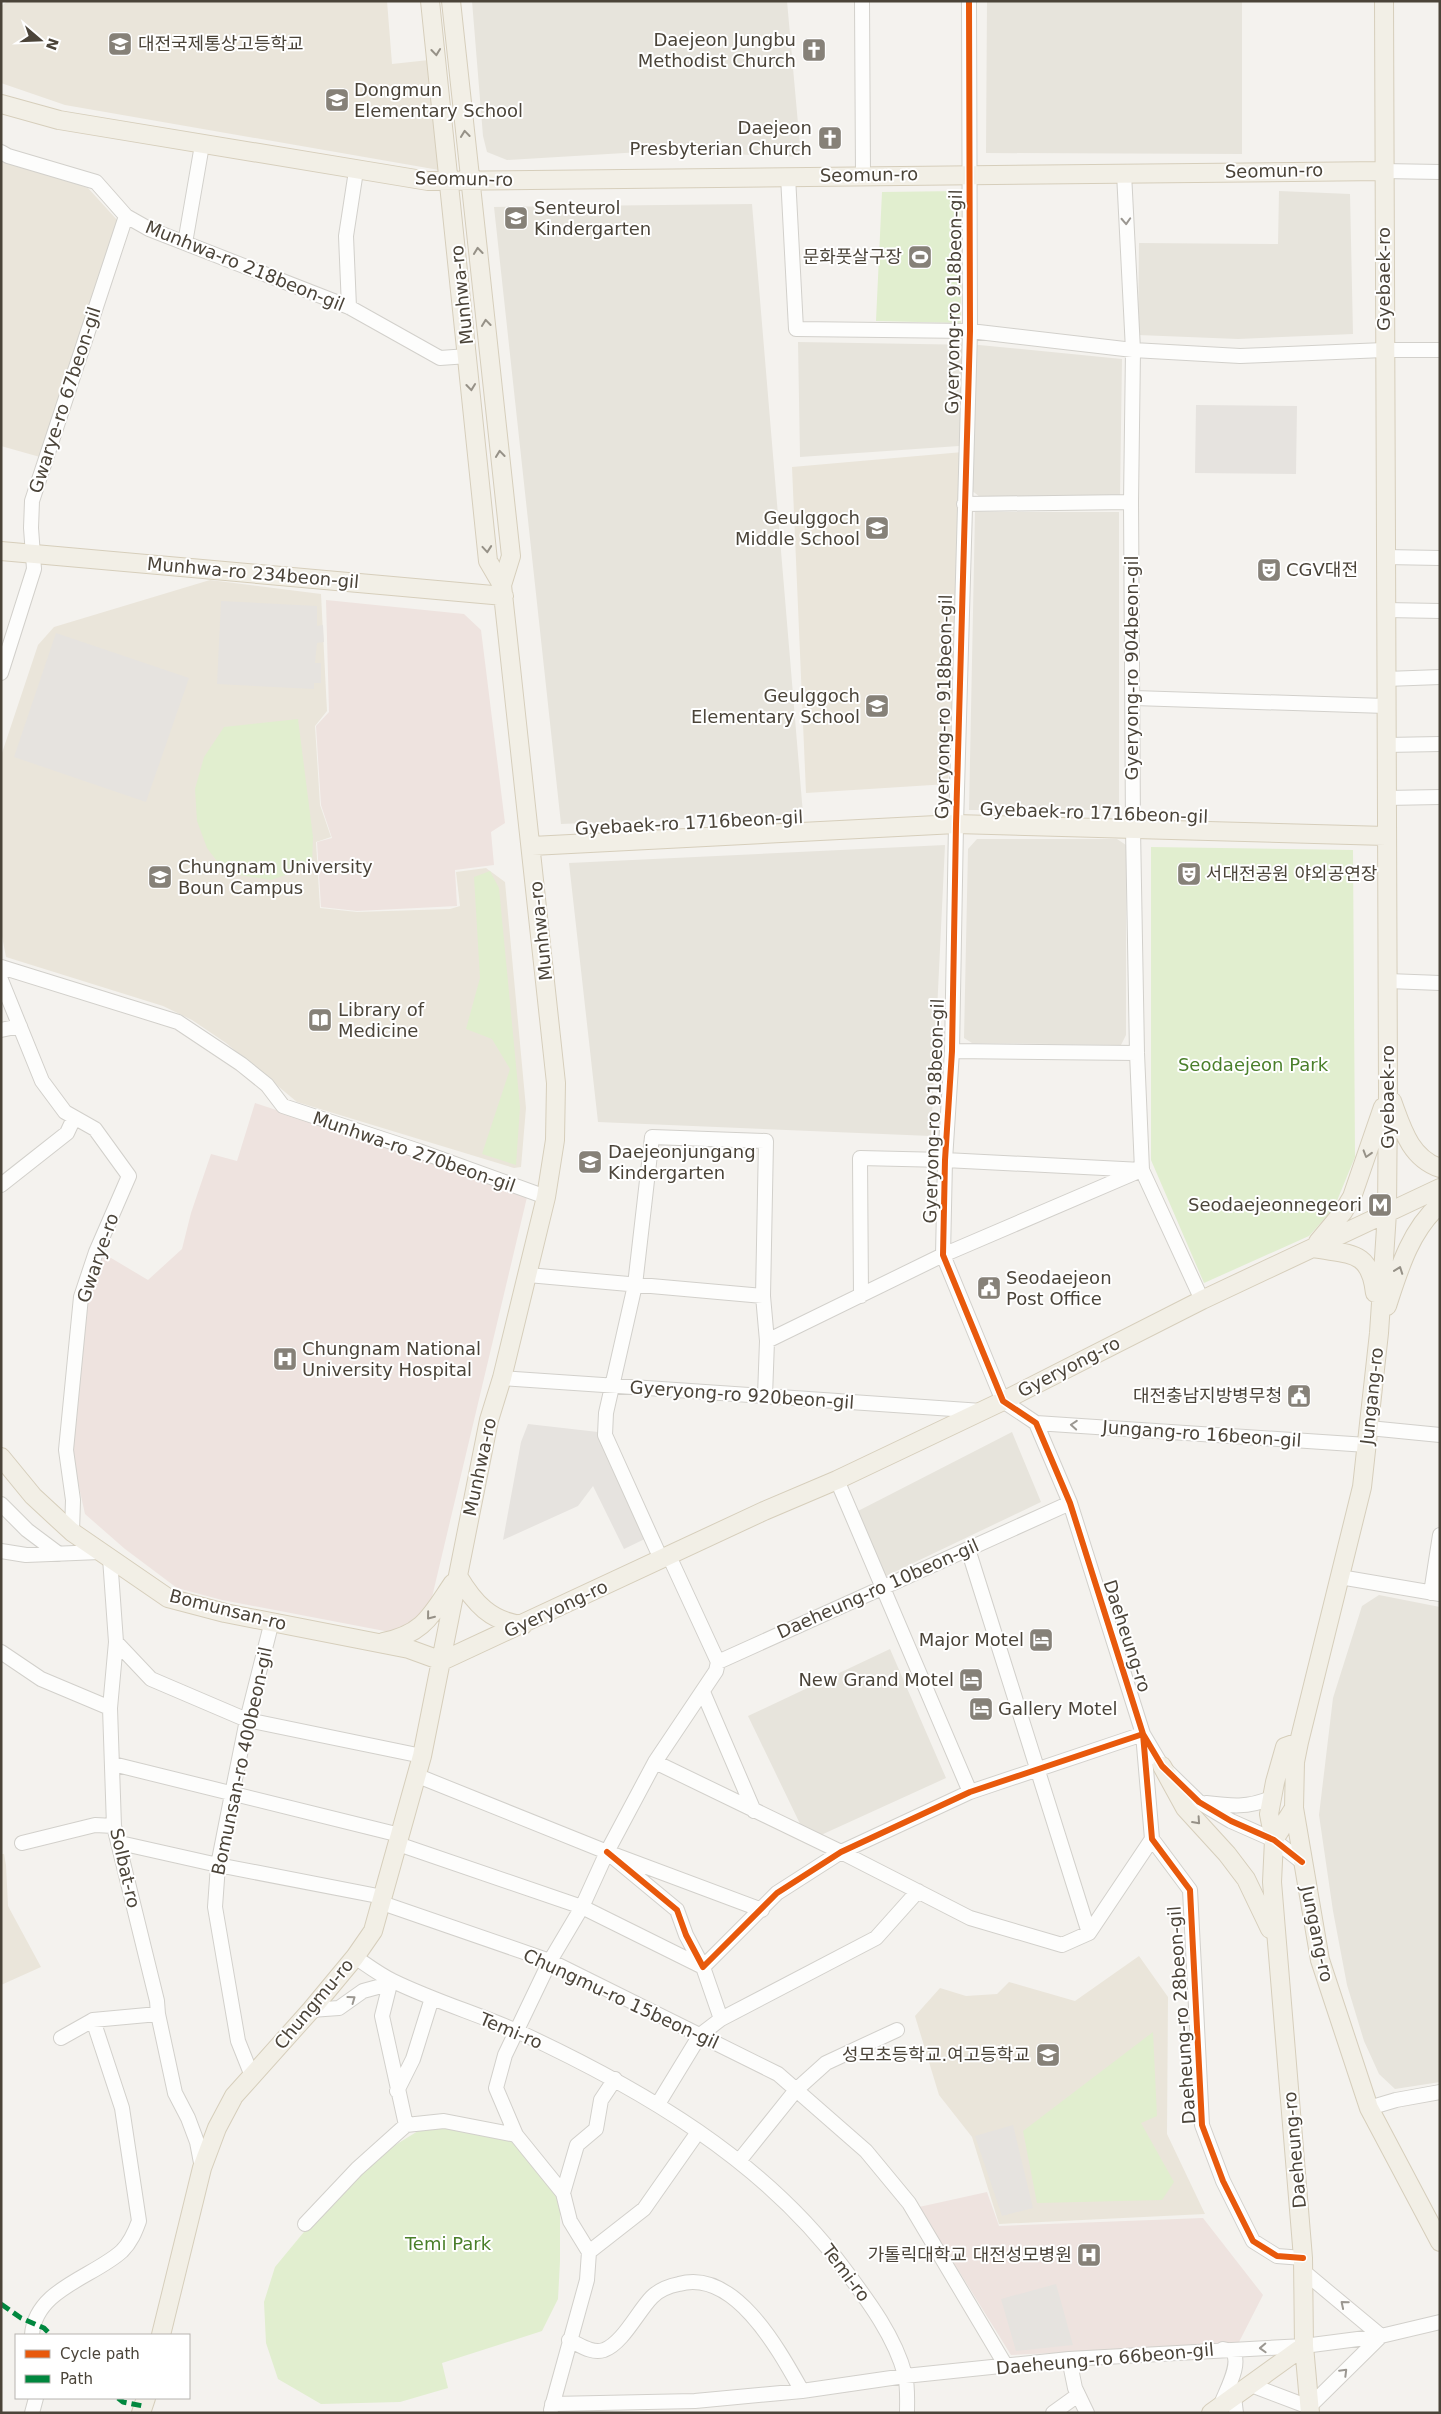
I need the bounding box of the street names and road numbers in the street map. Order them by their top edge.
street label: Seomun-ro [1225,159,1323,182]
street label: Seomun-ro [820,163,918,186]
street label: Seomun-ro [415,167,513,190]
street label: Gyeryong-ro 918beon-gil [941,189,966,415]
street label: Munhwa-ro 218beon-gil [143,216,348,315]
street label: Gyebaek-ro [1373,227,1394,331]
street label: Munhwa-ro [446,244,477,346]
street label: Gwarye-ro 67beon-gil [24,304,105,496]
street label: Munhwa-ro 234beon-gil [146,553,360,592]
street label: Gyeryong-ro 904beon-gil [1121,555,1142,781]
street label: Gyeryong-ro 918beon-gil [931,594,956,820]
street label: Gyebaek-ro 1716beon-gil [979,798,1209,827]
street label: Gyebaek-ro 1716beon-gil [574,806,804,839]
street label: Munhwa-ro [525,880,556,982]
street label: Gyeryong-ro 918beon-gil [919,998,948,1224]
street label: Gyebaek-ro [1377,1045,1398,1149]
street label: Munhwa-ro 270beon-gil [310,1107,518,1196]
street label: Gwarye-ro [72,1210,123,1305]
street label: Gyeryong-ro [1014,1332,1123,1401]
street label: Jungang-ro [1356,1346,1387,1447]
street label: Gyeryong-ro 920beon-gil [629,1376,855,1413]
street label: Munhwa-ro [459,1416,500,1518]
street label: Jungang-ro 16beon-gil [1101,1416,1302,1451]
street label: Daeheung-ro 10beon-gil [774,1534,982,1643]
street label: Gyeryong-ro [501,1575,611,1642]
street label: Daeheung-ro [1099,1577,1156,1695]
street label: Bomunsan-ro [167,1585,289,1634]
street label: Bomunsan-ro 400beon-gil [207,1645,276,1877]
street label: Solbat-ro [106,1826,145,1910]
street label: Jungang-ro [1297,1883,1338,1984]
street label: Daeheung-ro 28beon-gil [1163,1905,1200,2125]
street label: Chungmu-ro 15beon-gil [520,1944,722,2053]
street label: Chungmu-ro [270,1954,358,2053]
street label: Temi-ro [476,2008,546,2053]
street label: Daeheung-ro [1279,2091,1310,2209]
street label: Temi-ro [818,2239,875,2305]
street label: Daeheung-ro 66beon-gil [995,2339,1215,2378]

